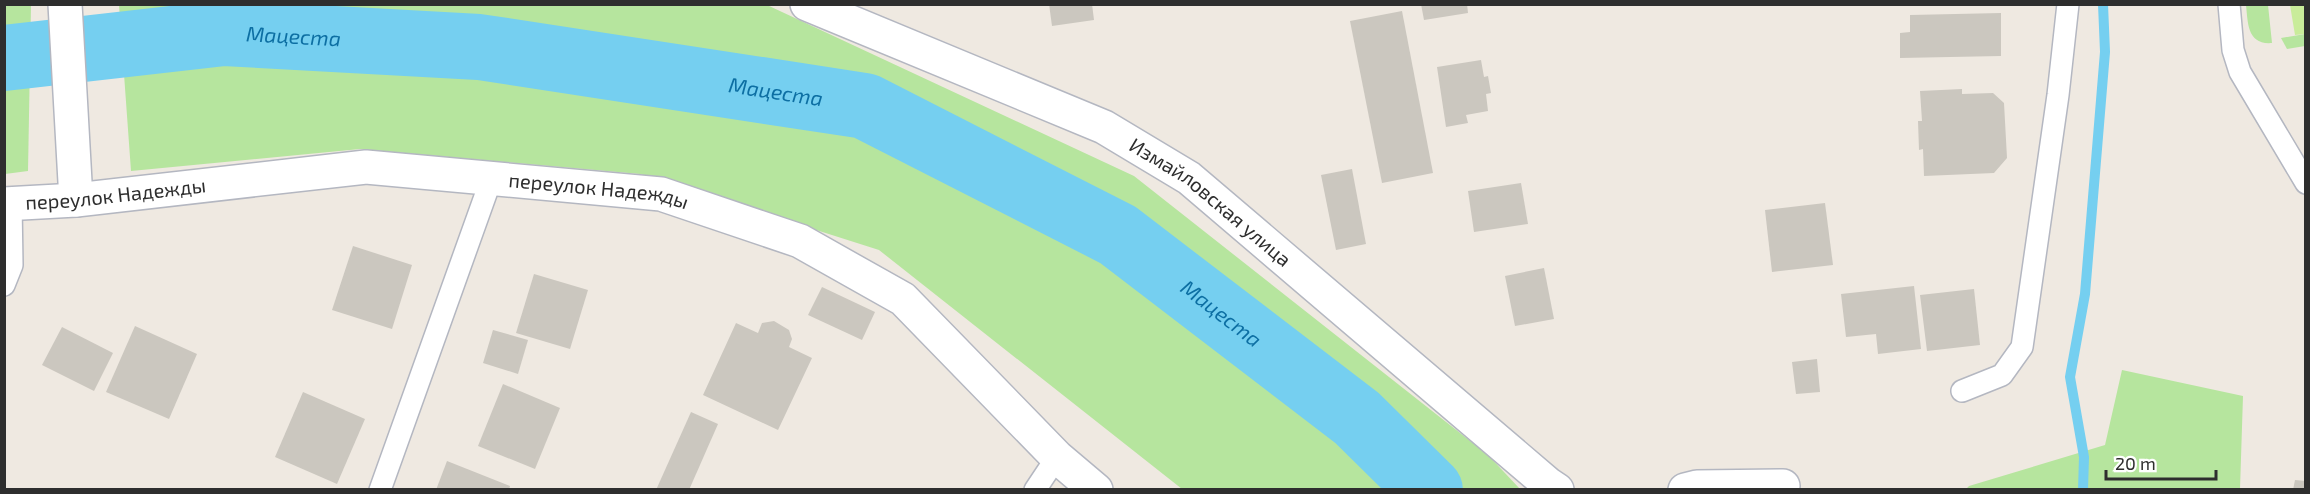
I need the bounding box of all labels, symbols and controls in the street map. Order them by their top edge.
water label: Мацеста [245,20,342,50]
water label: Мацеста [727,71,825,110]
street label: Измайловская улица [1125,132,1297,271]
street label: переулок Надежды [508,167,692,214]
street label: переулок Надежды [25,172,207,214]
water label: Мацеста [1177,274,1267,351]
scale bar [2106,443,2216,481]
text: 20 m [2115,452,2156,474]

